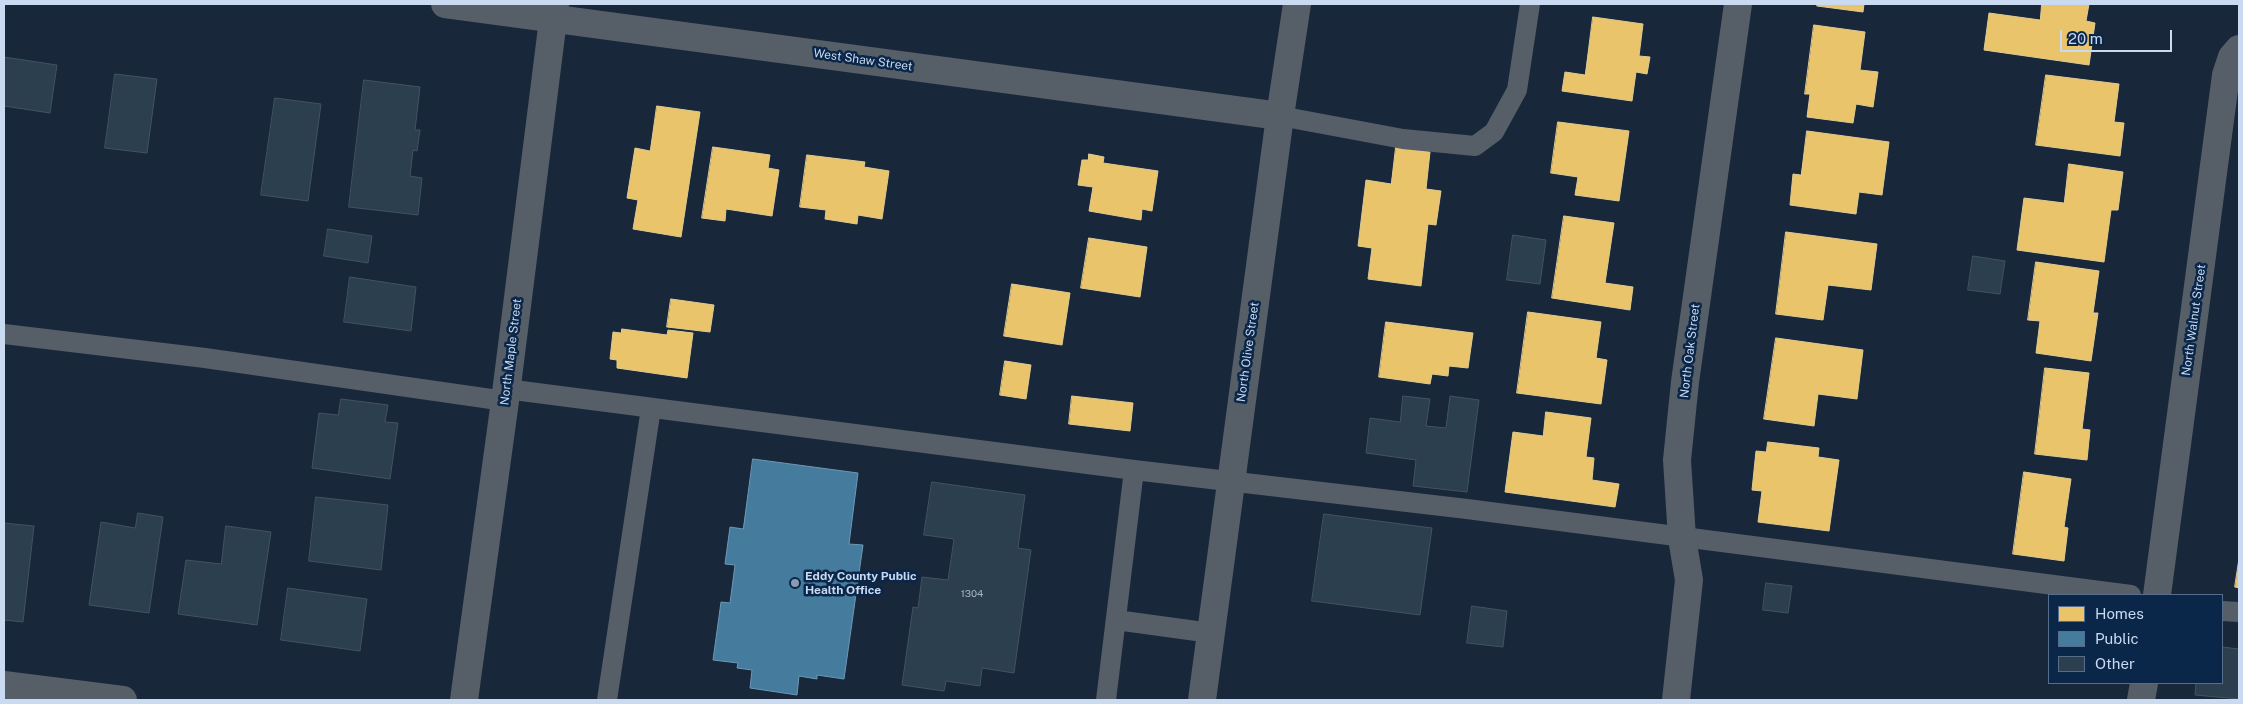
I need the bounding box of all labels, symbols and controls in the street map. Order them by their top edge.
scale bar [2063,20,2176,52]
text: 20 m [2068,30,2103,47]
street label: West Shaw Street [813,46,913,74]
street label: North Walnut Street [2179,263,2209,377]
street label: North Maple Street [497,298,525,406]
street label: North Olive Street [1234,301,1262,403]
street label: North Oak Street [1677,303,1703,399]
place label: Eddy County Public Health Office [805,569,917,597]
marker: Eddy County Public Health Office [789,577,801,589]
house number: 1304 [961,588,983,600]
legend [2048,594,2223,684]
text: Homes [2095,605,2144,622]
text: Public [2095,630,2139,647]
text: Other [2095,655,2135,672]

